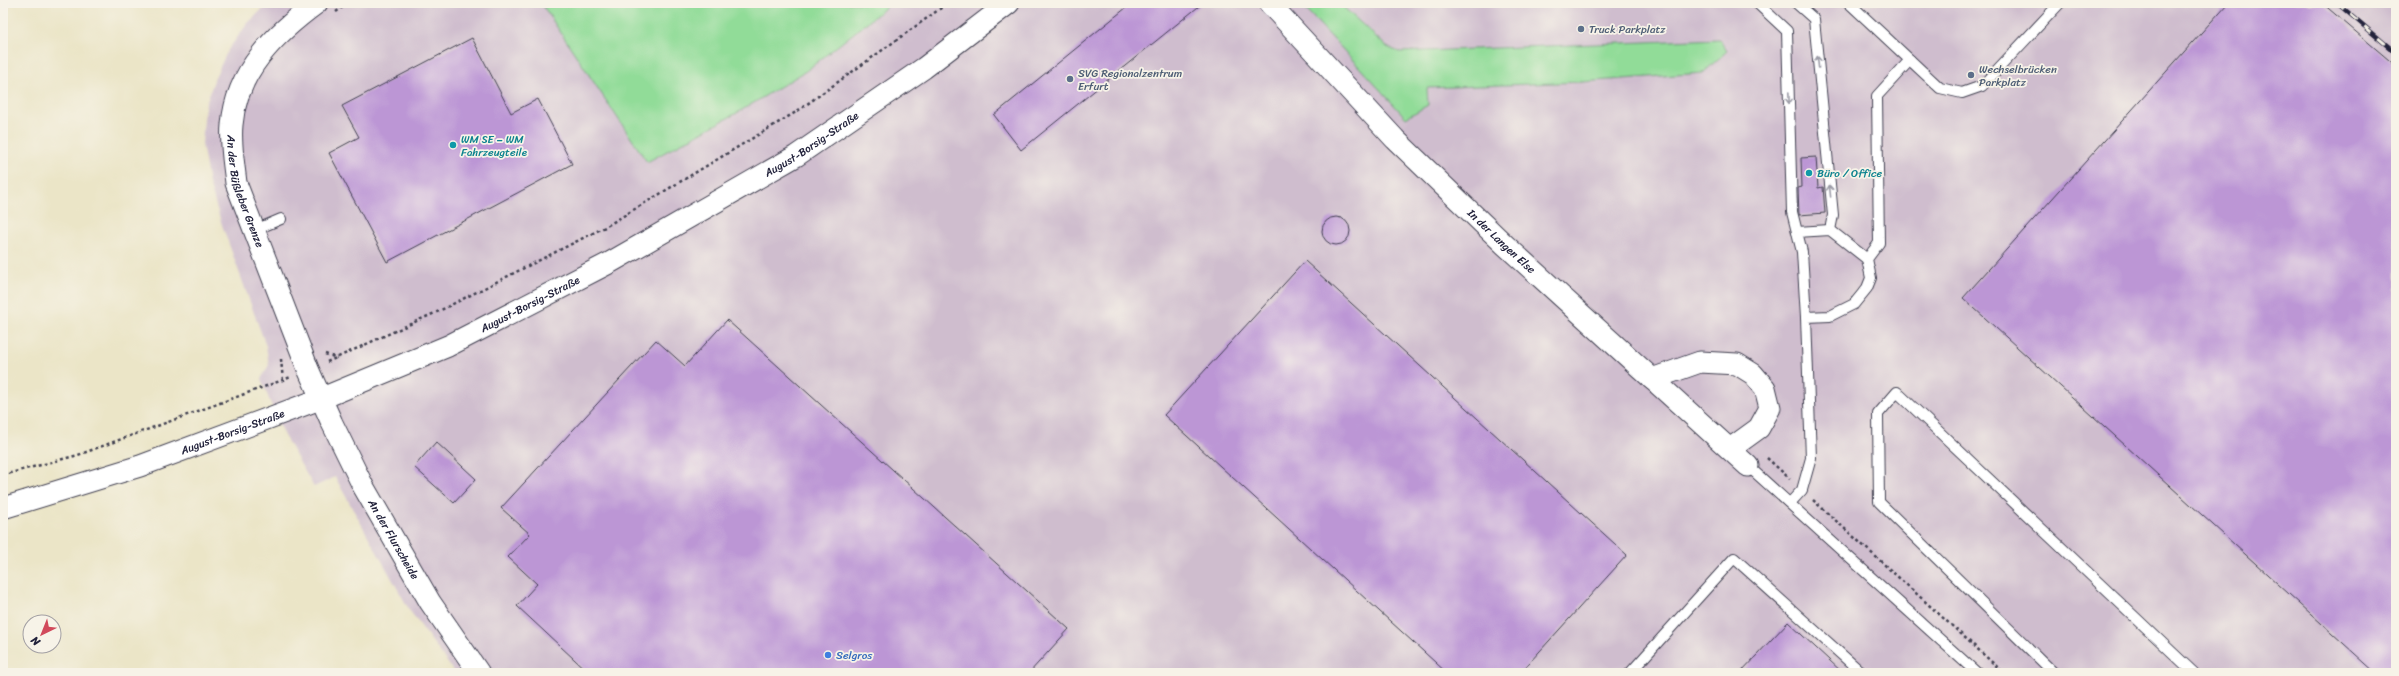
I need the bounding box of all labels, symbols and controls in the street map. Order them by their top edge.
place label: Truck Parkplatz [1589,20,1666,39]
marker: Truck Parkplatz [1576,24,1586,34]
one-way arrow [1814,56,1822,69]
place label: Wechselbrücken Parkplatz [1979,60,2057,92]
place label: SVG Regionalzentrum Erfurt [1078,64,1183,96]
marker: Wechselbrücken Parkplatz [1966,70,1976,80]
marker: SVG Regionalzentrum Erfurt [1065,74,1075,84]
one-way arrow [1785,91,1793,104]
street label: August-Borsig-Straße [760,106,863,182]
place label: WM SE – WM Fahrzeugteile [461,130,528,162]
street label: An der Büßleber Grenze [222,134,270,251]
marker: WM SE – WM Fahrzeugteile [448,140,458,150]
place label: Büro / Office [1817,164,1883,183]
marker: Büro / Office [1804,168,1814,178]
one-way arrow [1827,185,1834,198]
street label: In der Langen Else [1462,203,1541,278]
street label: August-Borsig-Straße [476,270,584,338]
street label: August-Borsig-Straße [177,403,288,460]
street label: An der Flurscheide [362,495,425,583]
north arrow [22,614,62,654]
text: N [26,631,46,651]
place label: Selgros [836,646,873,665]
marker: Selgros [823,650,833,660]

